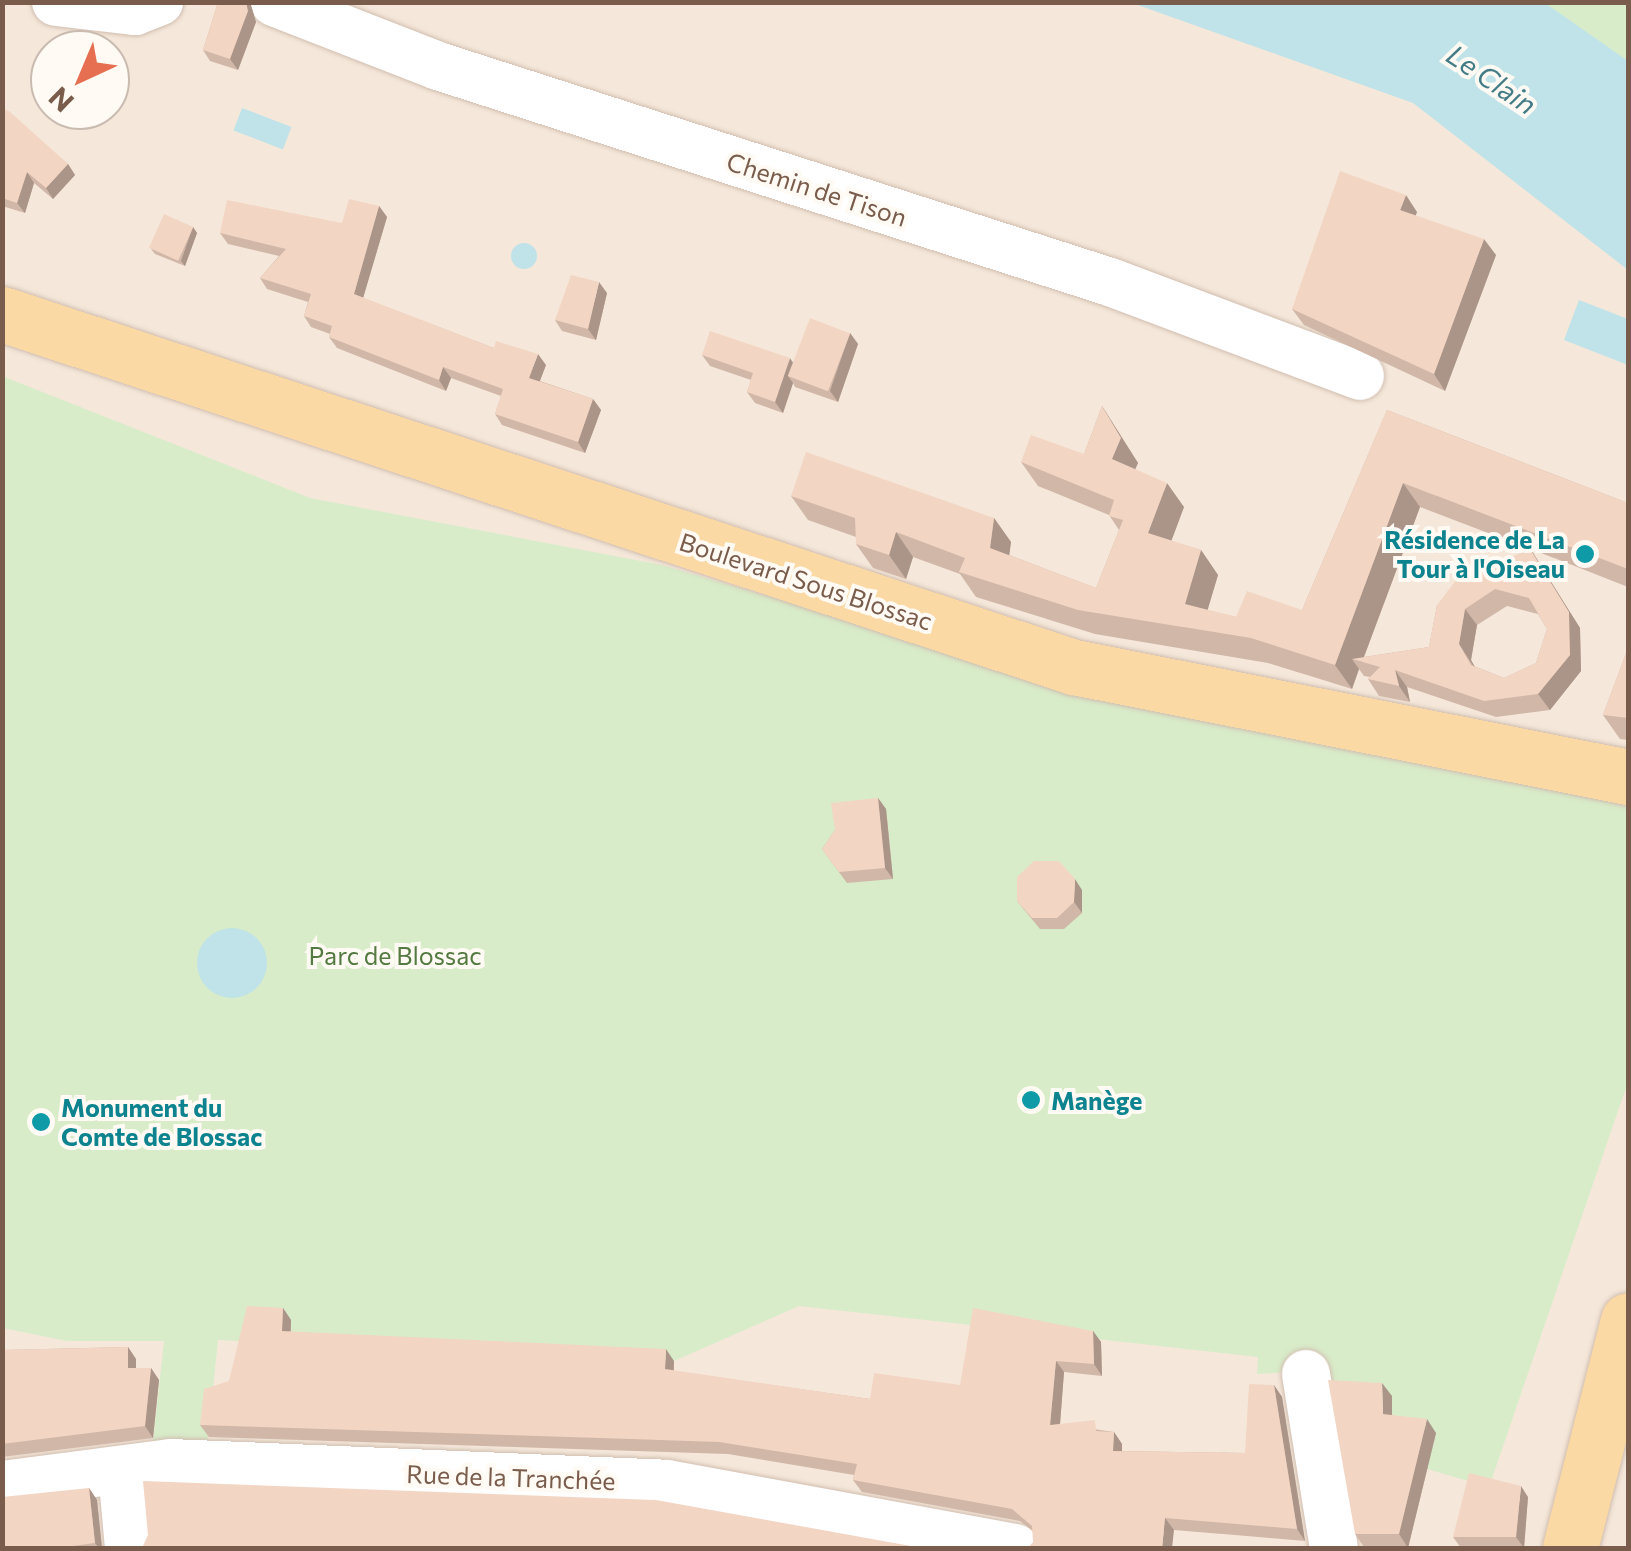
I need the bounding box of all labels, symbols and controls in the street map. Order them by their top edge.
north arrow [30,30,130,130]
water label: Le Clain [1441,37,1543,121]
text: N [41,81,80,120]
street label: Chemin de Tison [723,146,911,232]
place label: Résidence de La Tour à l'Oiseau [1384,525,1565,584]
street label: Boulevard Sous Blossac [676,526,936,636]
marker: Résidence de La Tour à l'Oiseau [1574,543,1596,565]
park label: Parc de Blossac [308,940,482,970]
place label: Manège [1051,1085,1142,1115]
marker: Manège [1020,1089,1042,1111]
place label: Monument du Comte de Blossac [61,1093,262,1152]
marker: Monument du Comte de Blossac [30,1111,52,1133]
street label: Rue de la Tranchée [406,1458,616,1496]

